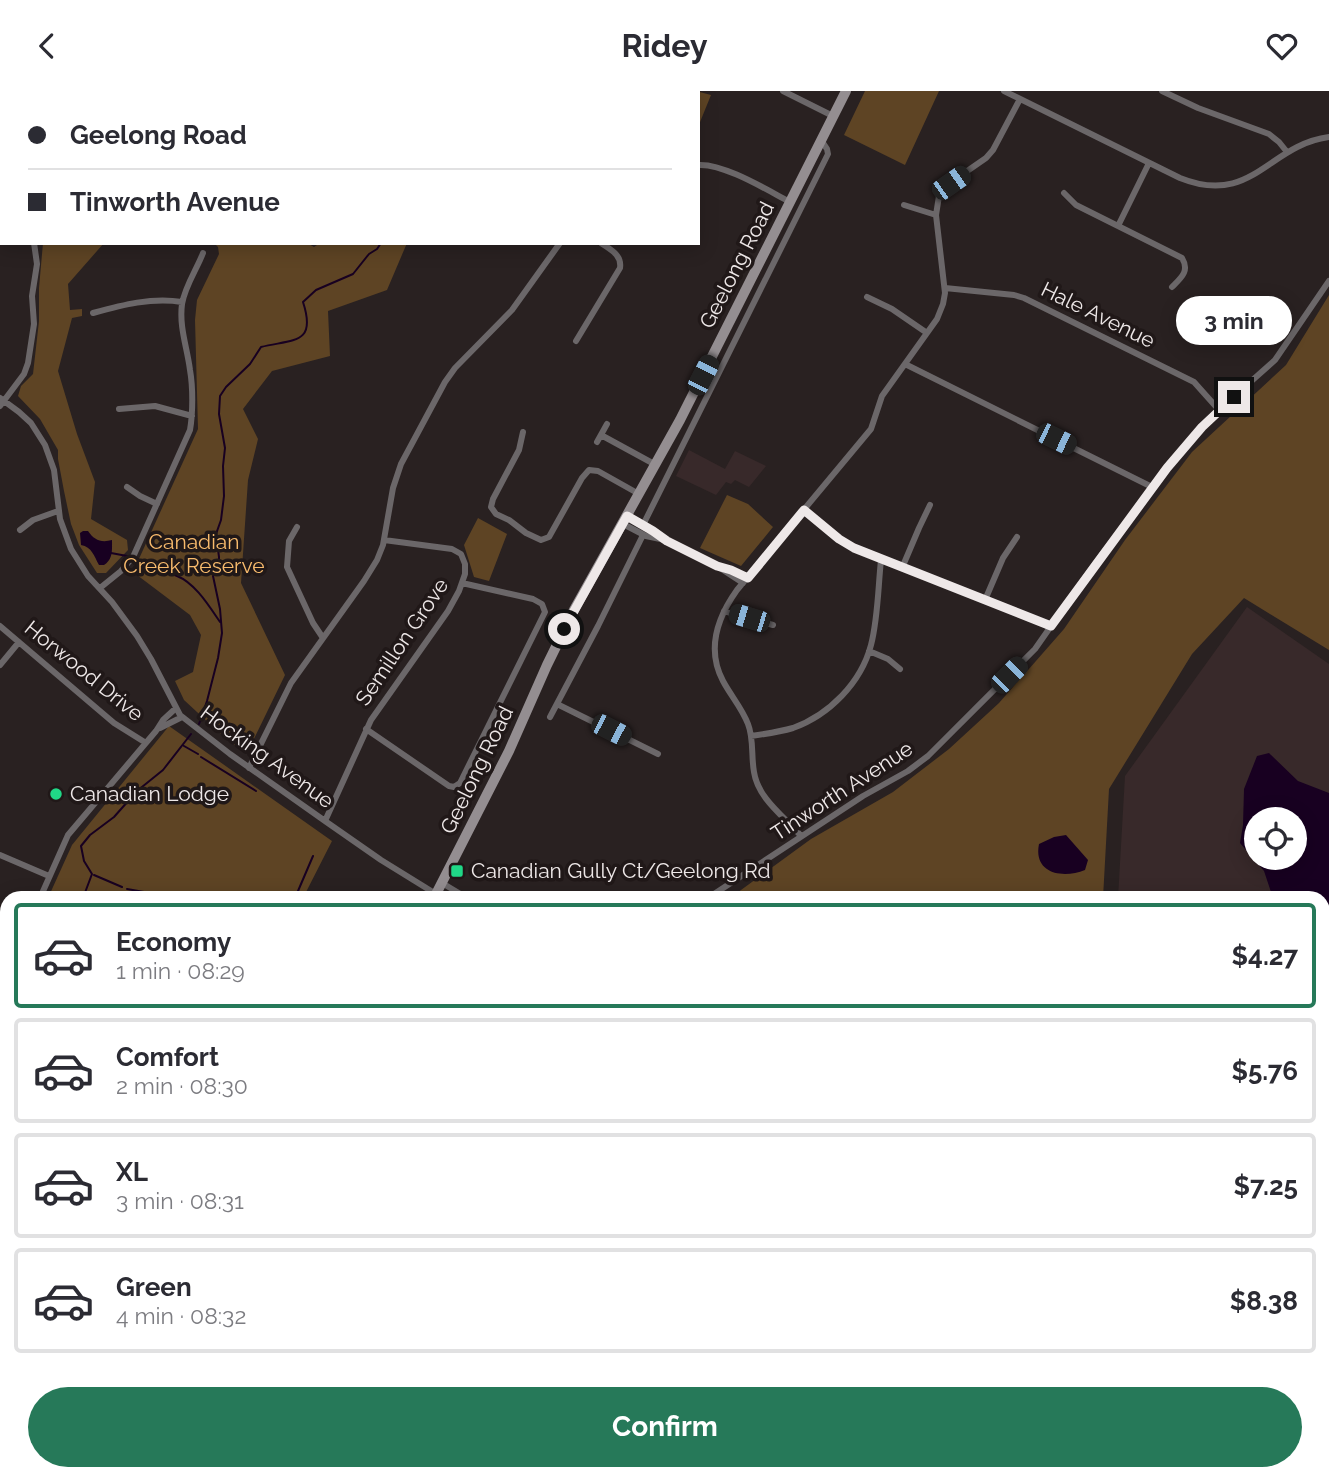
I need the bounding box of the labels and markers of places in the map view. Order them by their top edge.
place label: Canadian Lodge [70,781,229,806]
marker: Canadian Lodge [48,786,64,802]
place label: Canadian Gully Ct/Geelong Rd [471,858,771,883]
marker: Canadian Gully Ct/Geelong Rd [449,863,465,879]

